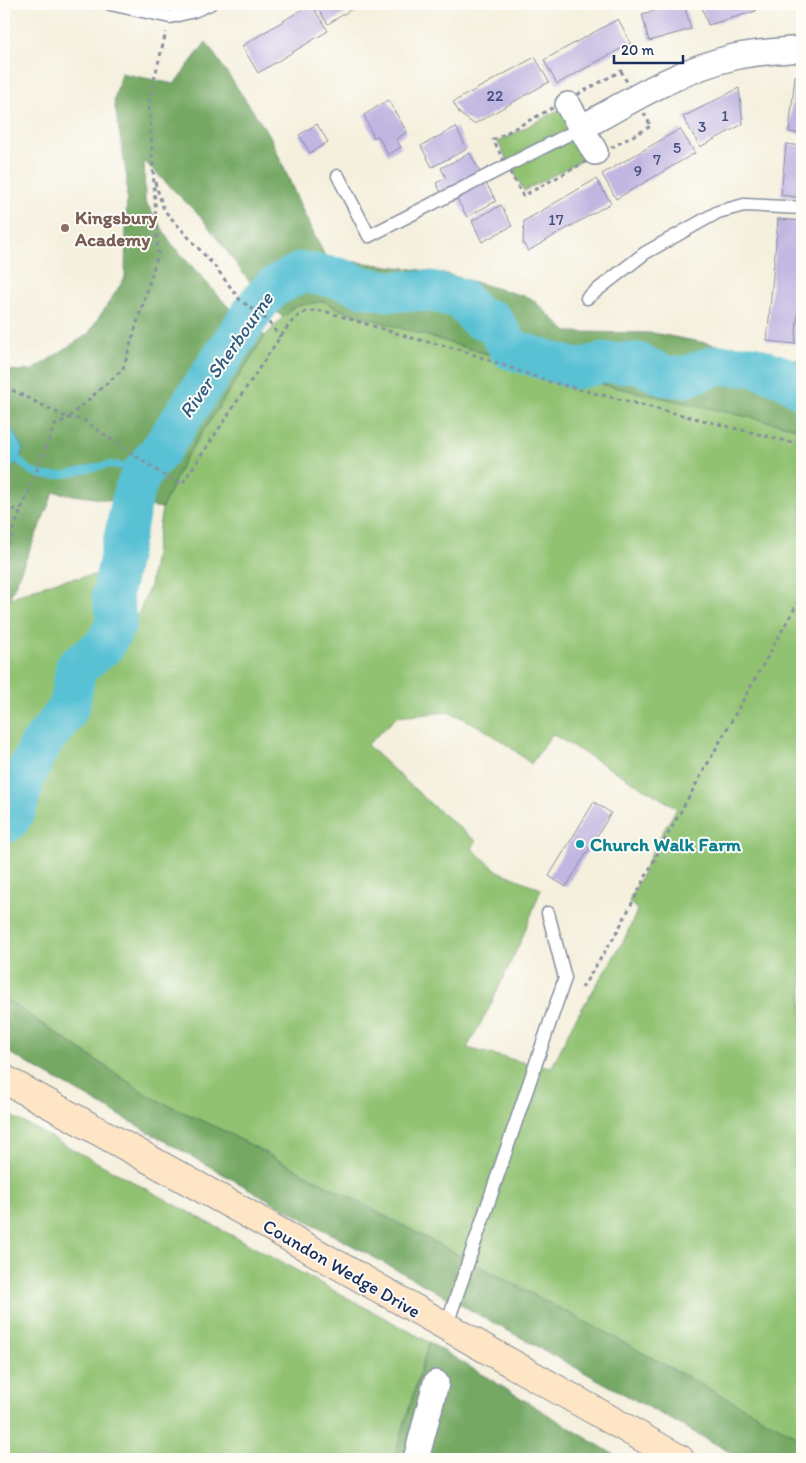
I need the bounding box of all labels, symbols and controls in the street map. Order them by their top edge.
scale bar [614,32,682,64]
text: 20 m [621,41,655,59]
house number: 22 [487,86,504,105]
house number: 1 [721,106,729,125]
house number: 3 [698,117,707,136]
house number: 5 [673,138,681,157]
house number: 7 [653,150,661,169]
house number: 9 [634,161,642,180]
place label: Kingsbury Academy [74,206,158,251]
house number: 17 [548,210,564,229]
marker: Kingsbury Academy [59,222,71,234]
water label: River Sherbourne [174,286,279,422]
place label: Church Walk Farm [590,833,742,856]
marker: Church Walk Farm [574,838,586,850]
street label: Coundon Wedge Drive [259,1214,425,1323]

